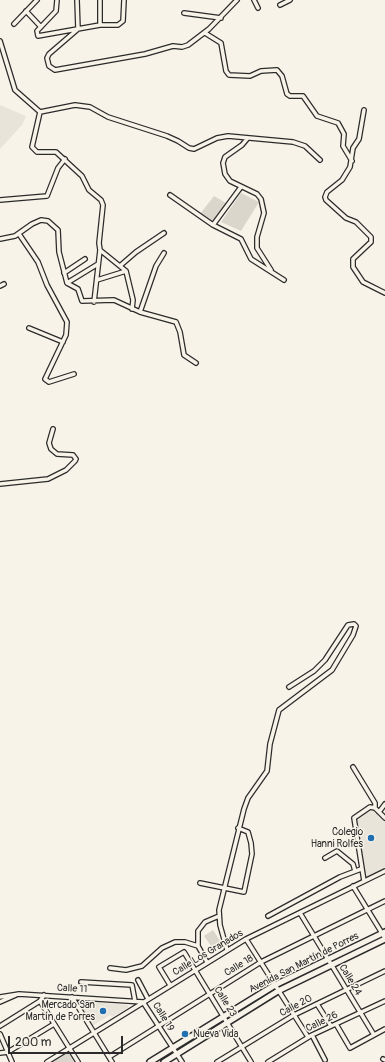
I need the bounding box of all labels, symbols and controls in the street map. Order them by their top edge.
place label: Colegio Hanni Rolfes [311,826,363,850]
marker: Colegio Hanni Rolfes [366,833,376,843]
street label: Calle Los Granados [171,927,245,979]
street label: Avenida San Martín de Porres [247,930,361,996]
street label: Calle 18 [222,953,256,979]
street label: Calle 24 [336,962,364,998]
street label: Calle 11 [56,982,88,996]
street label: Calle 23 [211,985,239,1019]
street label: Calle 20 [278,992,314,1020]
place label: Mercado San Martín de Porres [26,999,95,1022]
street label: Calle 19 [150,1000,176,1034]
marker: Mercado San Martín de Porres [98,1006,108,1016]
street label: Calle 26 [304,1009,340,1035]
scale bar [10,1028,125,1054]
place label: Nueva Vida [193,1028,238,1040]
marker: Nueva Vida [180,1029,190,1039]
text: 200 m [15,1035,51,1050]

